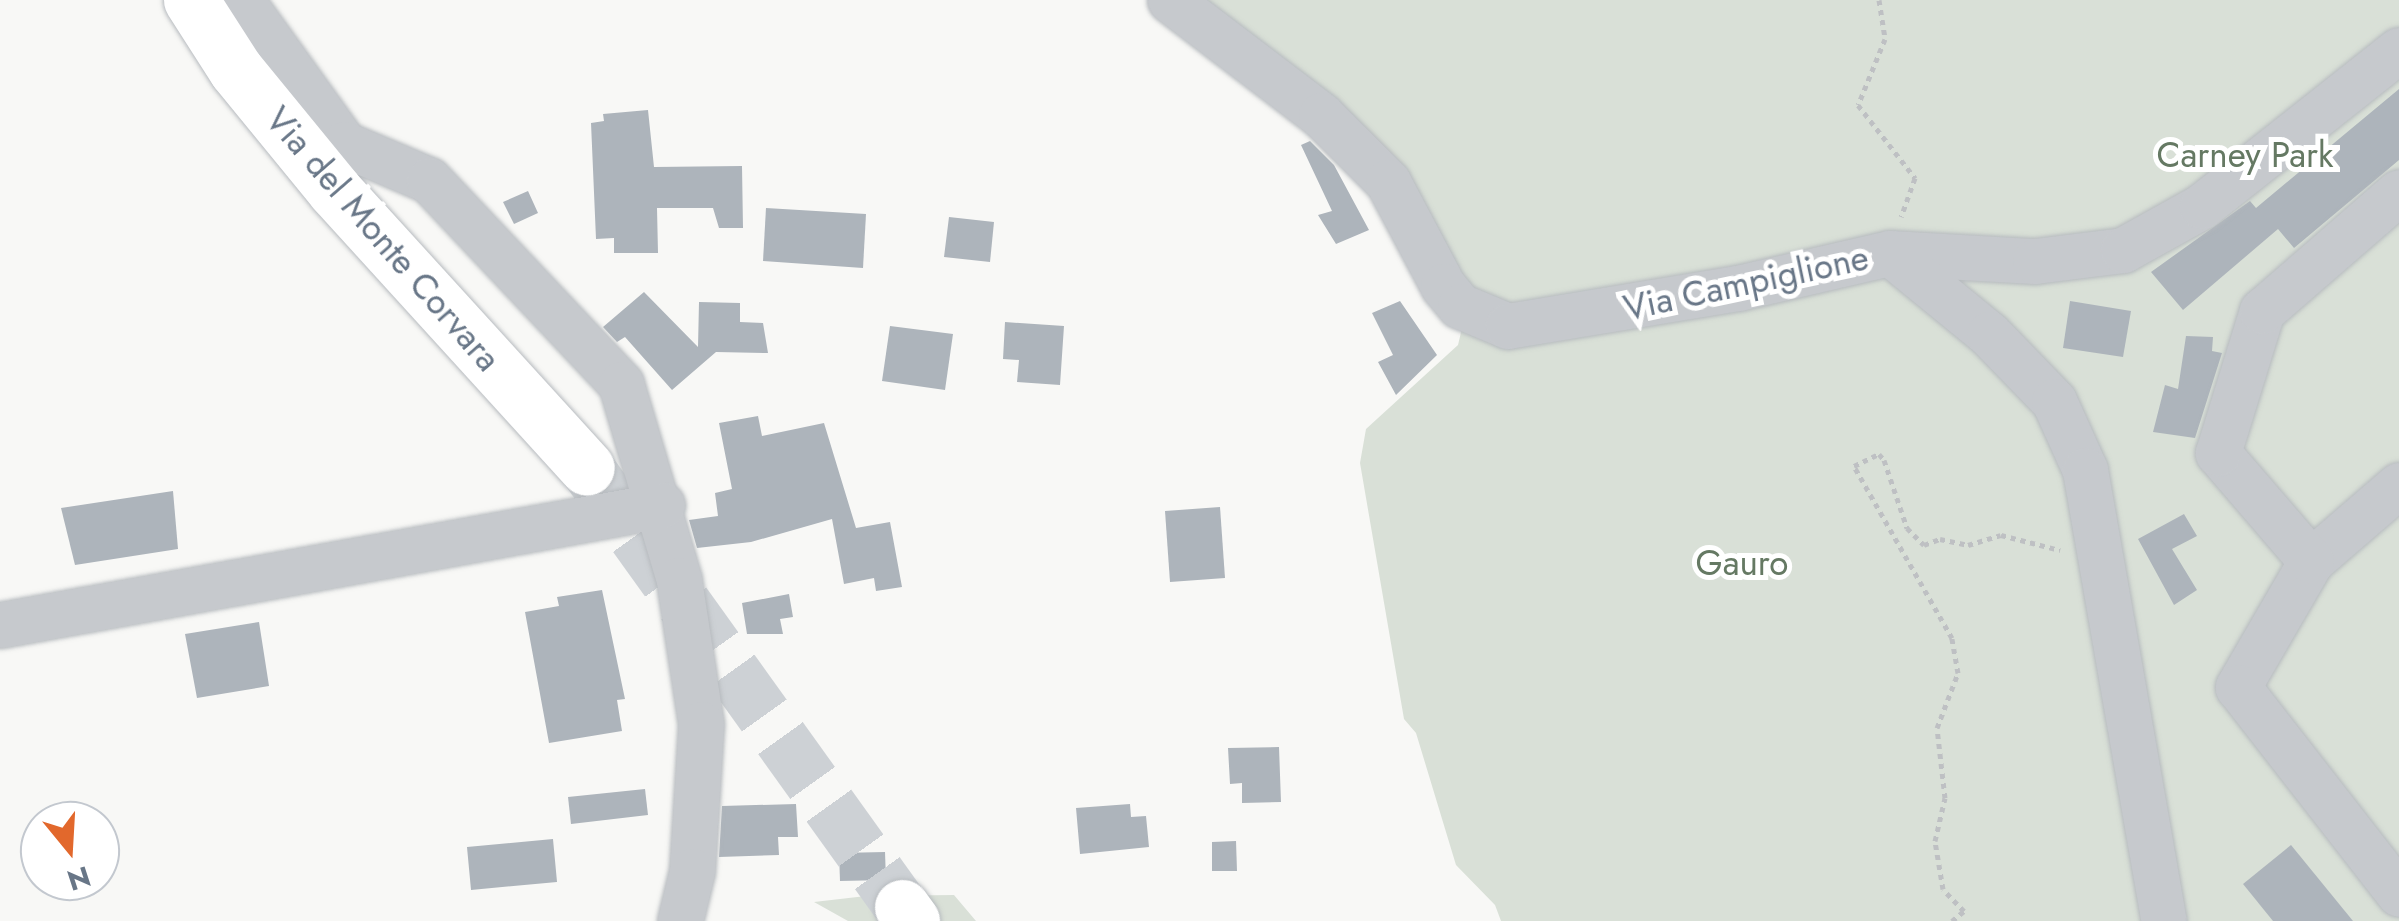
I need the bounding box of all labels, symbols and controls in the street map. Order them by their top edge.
street label: Via del Monte Corvara [257,98,509,380]
park label: Carney Park [2157,134,2333,176]
street label: Via Campiglione [1620,237,1872,329]
park label: Gauro [1696,542,1788,584]
north arrow [20,801,120,901]
text: N [62,855,96,901]

